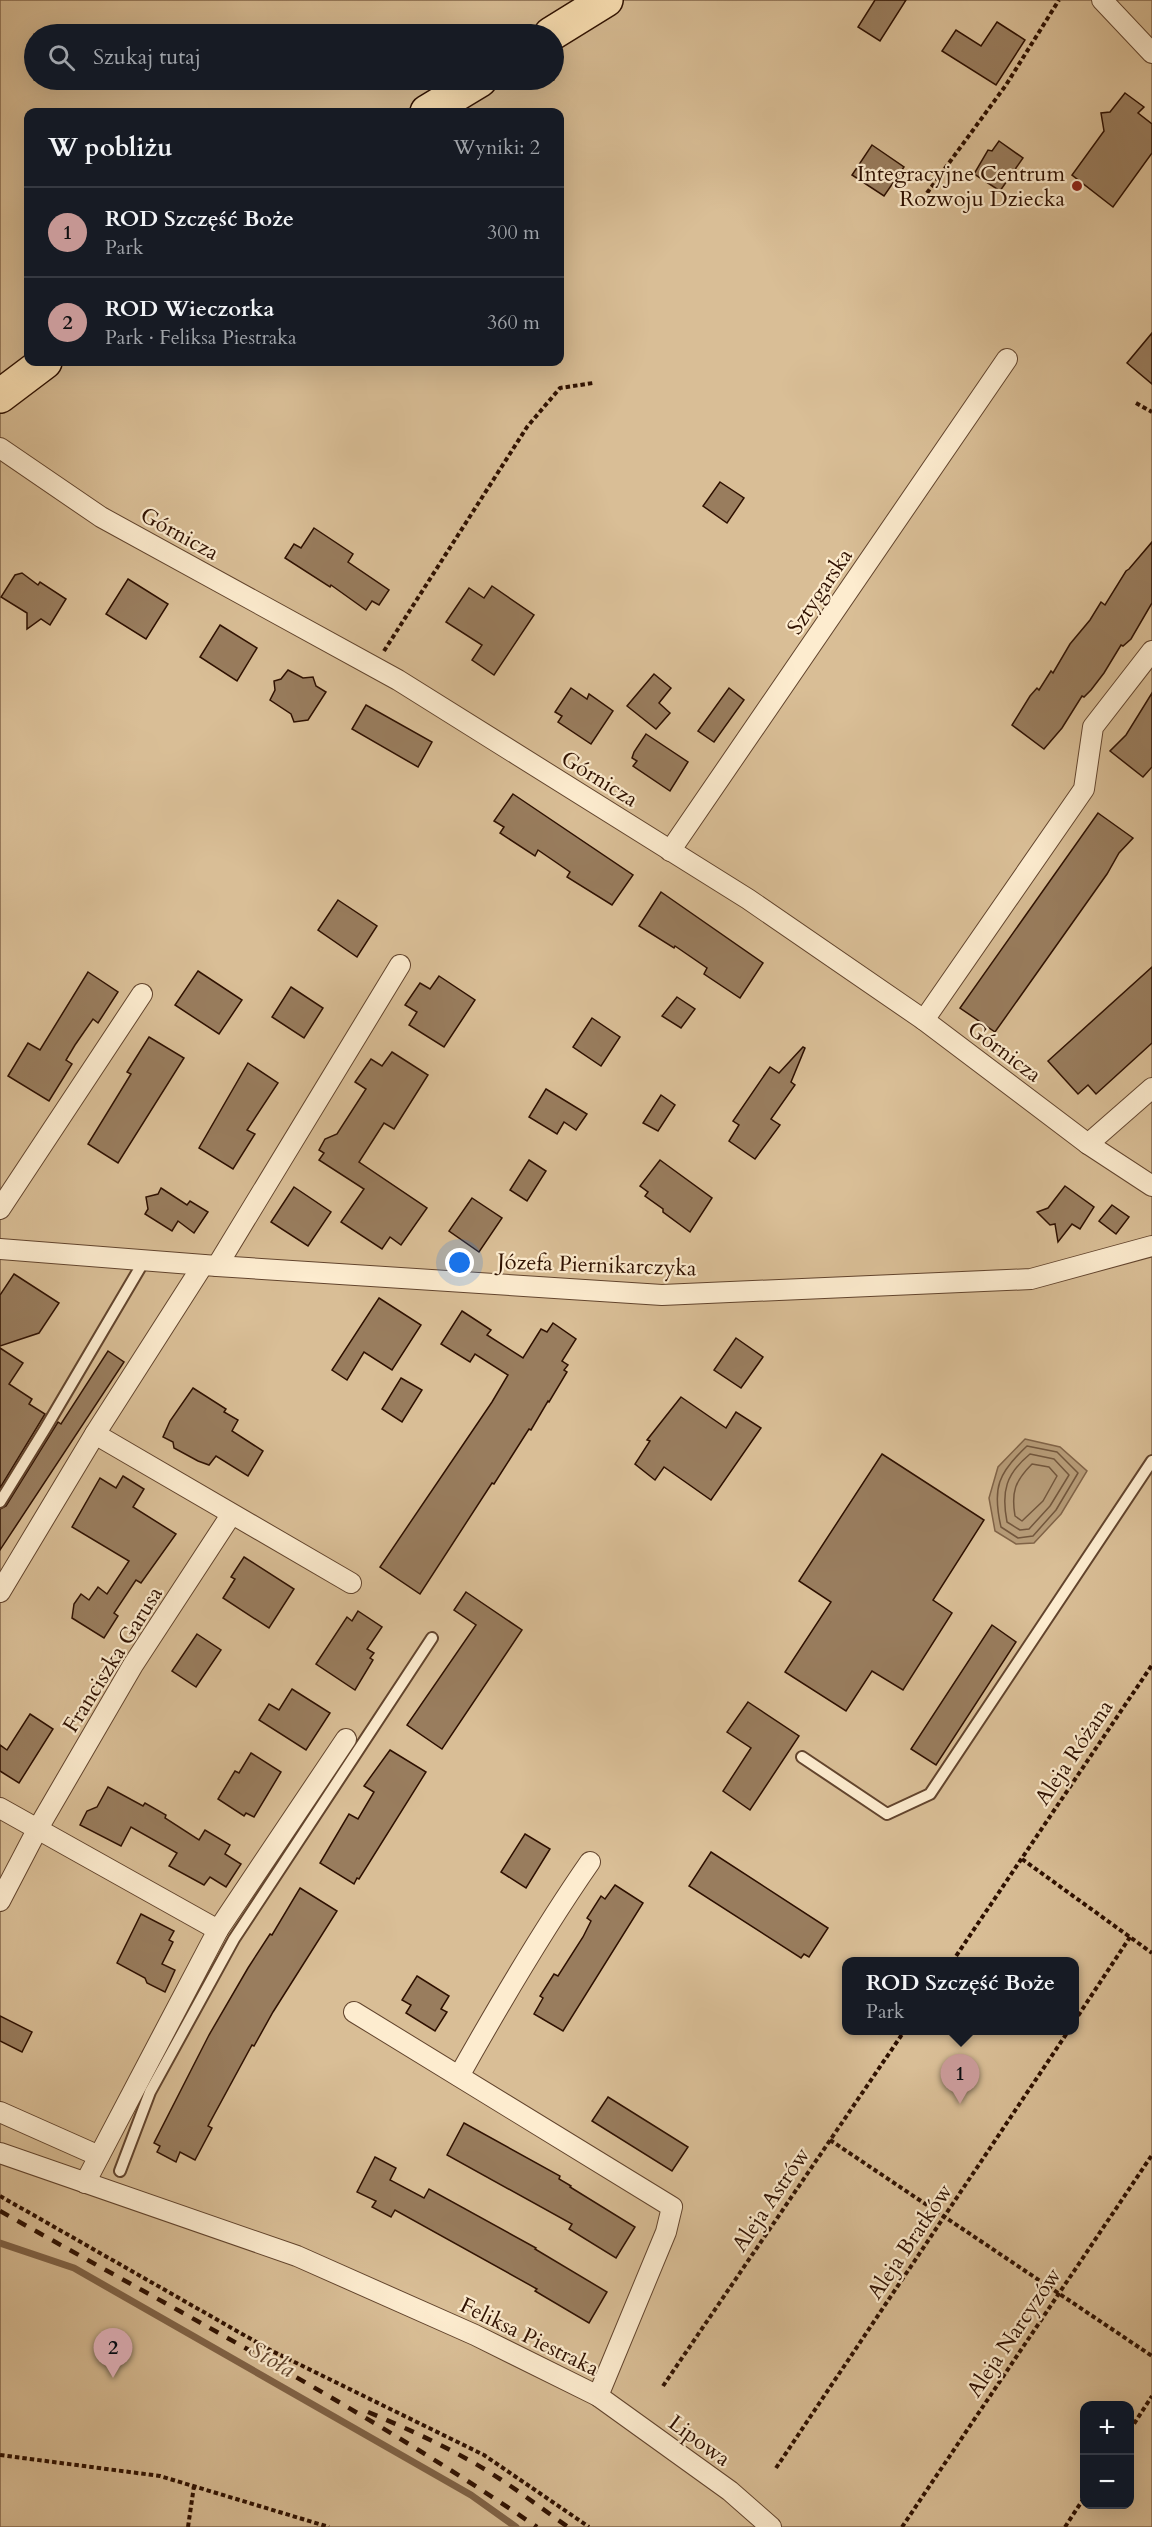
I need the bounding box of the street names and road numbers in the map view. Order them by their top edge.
street label: Górnicza [135,500,225,568]
street label: Sztygarska [780,542,860,641]
street label: Górnicza [555,744,644,814]
street label: Górnicza [961,1014,1048,1090]
street label: Józefa Piernikarczyka [494,1246,698,1283]
street label: Franciszka Garusa [56,1580,170,1738]
street label: Aleja Różana [1027,1693,1120,1811]
street label: Aleja Astrów [725,2141,817,2258]
street label: Aleja Bratków [860,2177,960,2305]
street label: Aleja Narcyzów [959,2262,1068,2403]
street label: Feliksa Piestraka [455,2290,605,2384]
street label: Lipowa [662,2408,737,2474]

